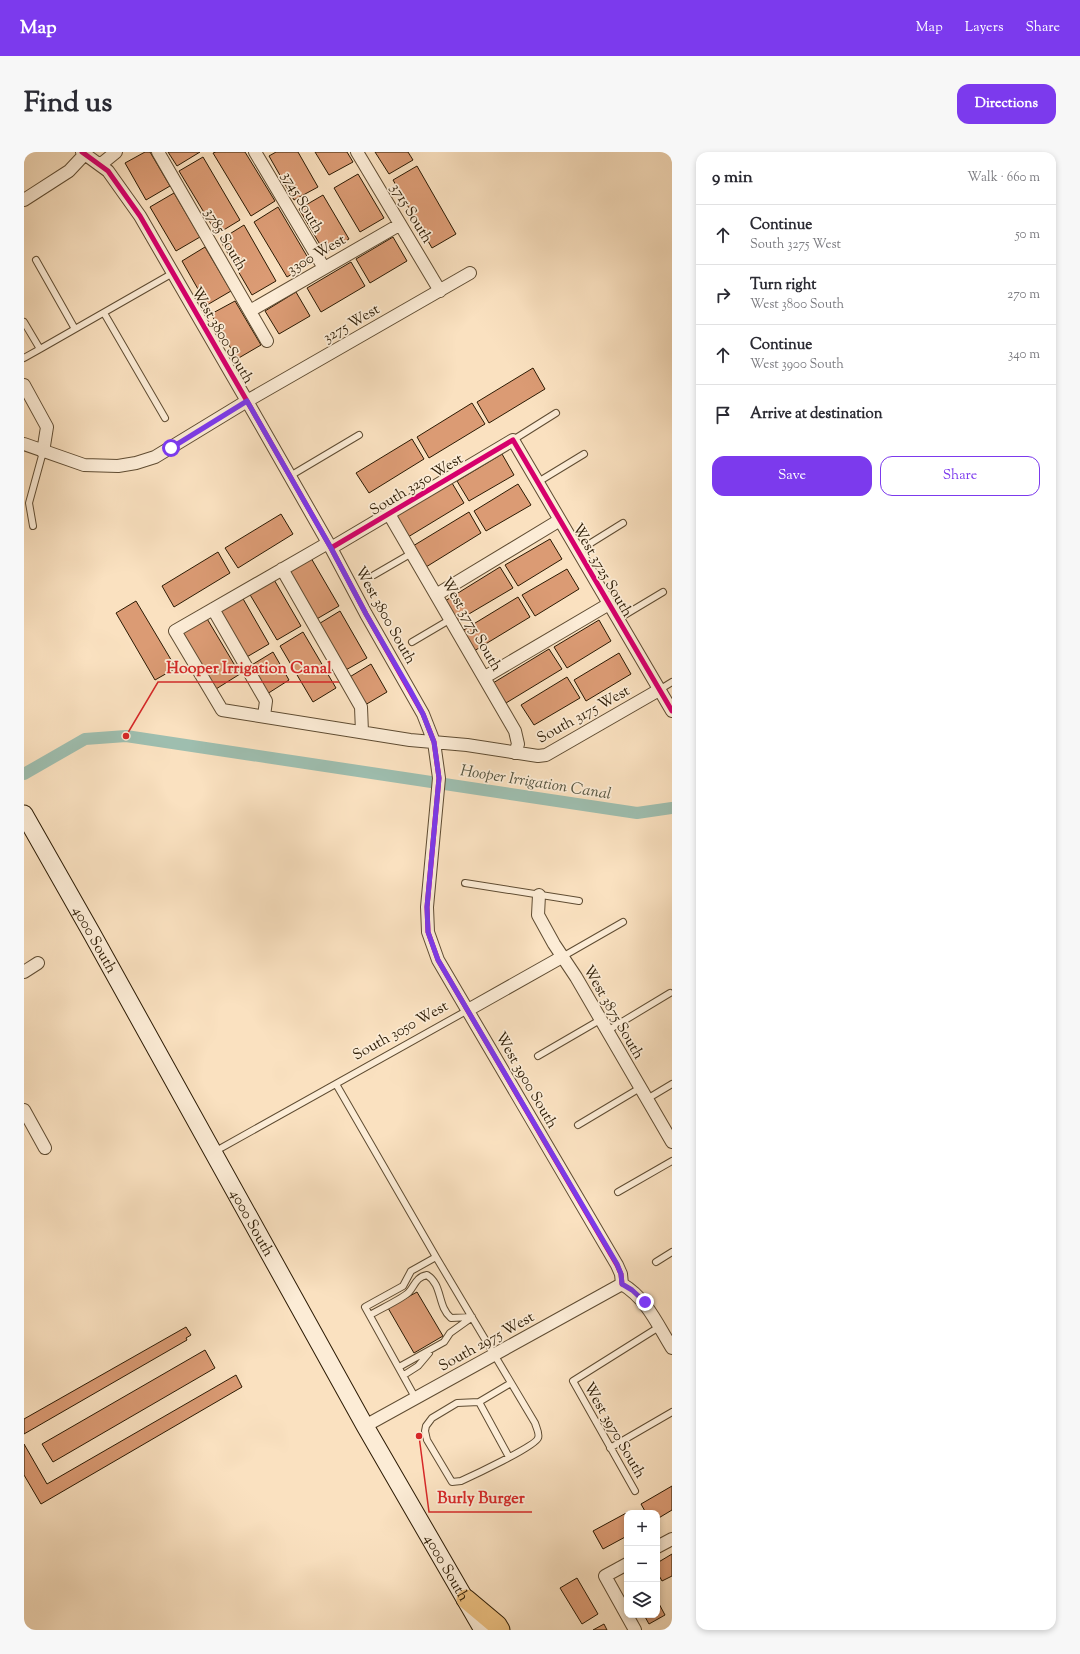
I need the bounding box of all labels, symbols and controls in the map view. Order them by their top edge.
text: Map [20,15,57,42]
text: Map [916,18,943,38]
text: Layers [965,18,1003,38]
text: Share [1025,18,1060,38]
text: Find us [24,84,112,124]
button: Directions [957,84,1056,124]
text: 9 min [712,166,753,190]
street label: 3745 South [276,168,328,238]
text: Walk · 660 m [967,169,1040,187]
street label: 3715 South [385,180,437,248]
street label: 3785 South [198,205,251,275]
text: Continue [750,215,812,236]
icon: ahead [712,224,734,246]
text: 50 m [1015,226,1040,244]
street label: 3300 West [284,230,350,280]
text: South 3275 West [750,236,841,254]
text: Turn right [750,275,816,296]
street label: West 3800 South [185,283,258,388]
icon: right [712,284,734,306]
text: 270 m [1007,286,1040,304]
text: West 3800 South [750,296,844,314]
street label: 3275 West [320,300,384,349]
text: Continue [750,335,812,356]
icon: ahead [712,344,734,366]
text: 340 m [1008,346,1040,364]
text: West 3900 South [750,356,844,374]
icon: arrive [712,404,734,426]
text: Arrive at destination [750,404,883,425]
route start [162,439,180,457]
street label: South 3250 West [366,449,467,521]
button: Save [712,456,872,496]
button: Share [880,456,1040,496]
street label: West 3725 South [566,520,637,622]
street label: West 3800 South [349,563,420,669]
street label: West 3775 South [435,574,506,676]
callout: Hooper Irrigation Canal [158,654,339,682]
text: Hooper Irrigation Canal [166,658,332,681]
street label: South 3175 West [534,681,634,749]
water label: Hooper Irrigation Canal [458,760,613,807]
street label: 4000 South [66,903,121,978]
street label: West 3875 South [577,962,648,1064]
street label: South 3050 West [349,996,452,1066]
street label: West 3900 South [490,1029,562,1133]
street label: 4000 South [224,1186,278,1261]
route end [636,1293,654,1311]
street label: South 2975 West [435,1307,538,1377]
street label: West 3970 South [578,1379,650,1483]
callout: Burly Burger [429,1484,532,1512]
text: Burly Burger [437,1488,526,1511]
map controls [624,1510,660,1618]
button: + [624,1510,660,1546]
street label: 4000 South [418,1531,473,1606]
button: − [624,1546,660,1582]
button: layers [624,1582,660,1618]

